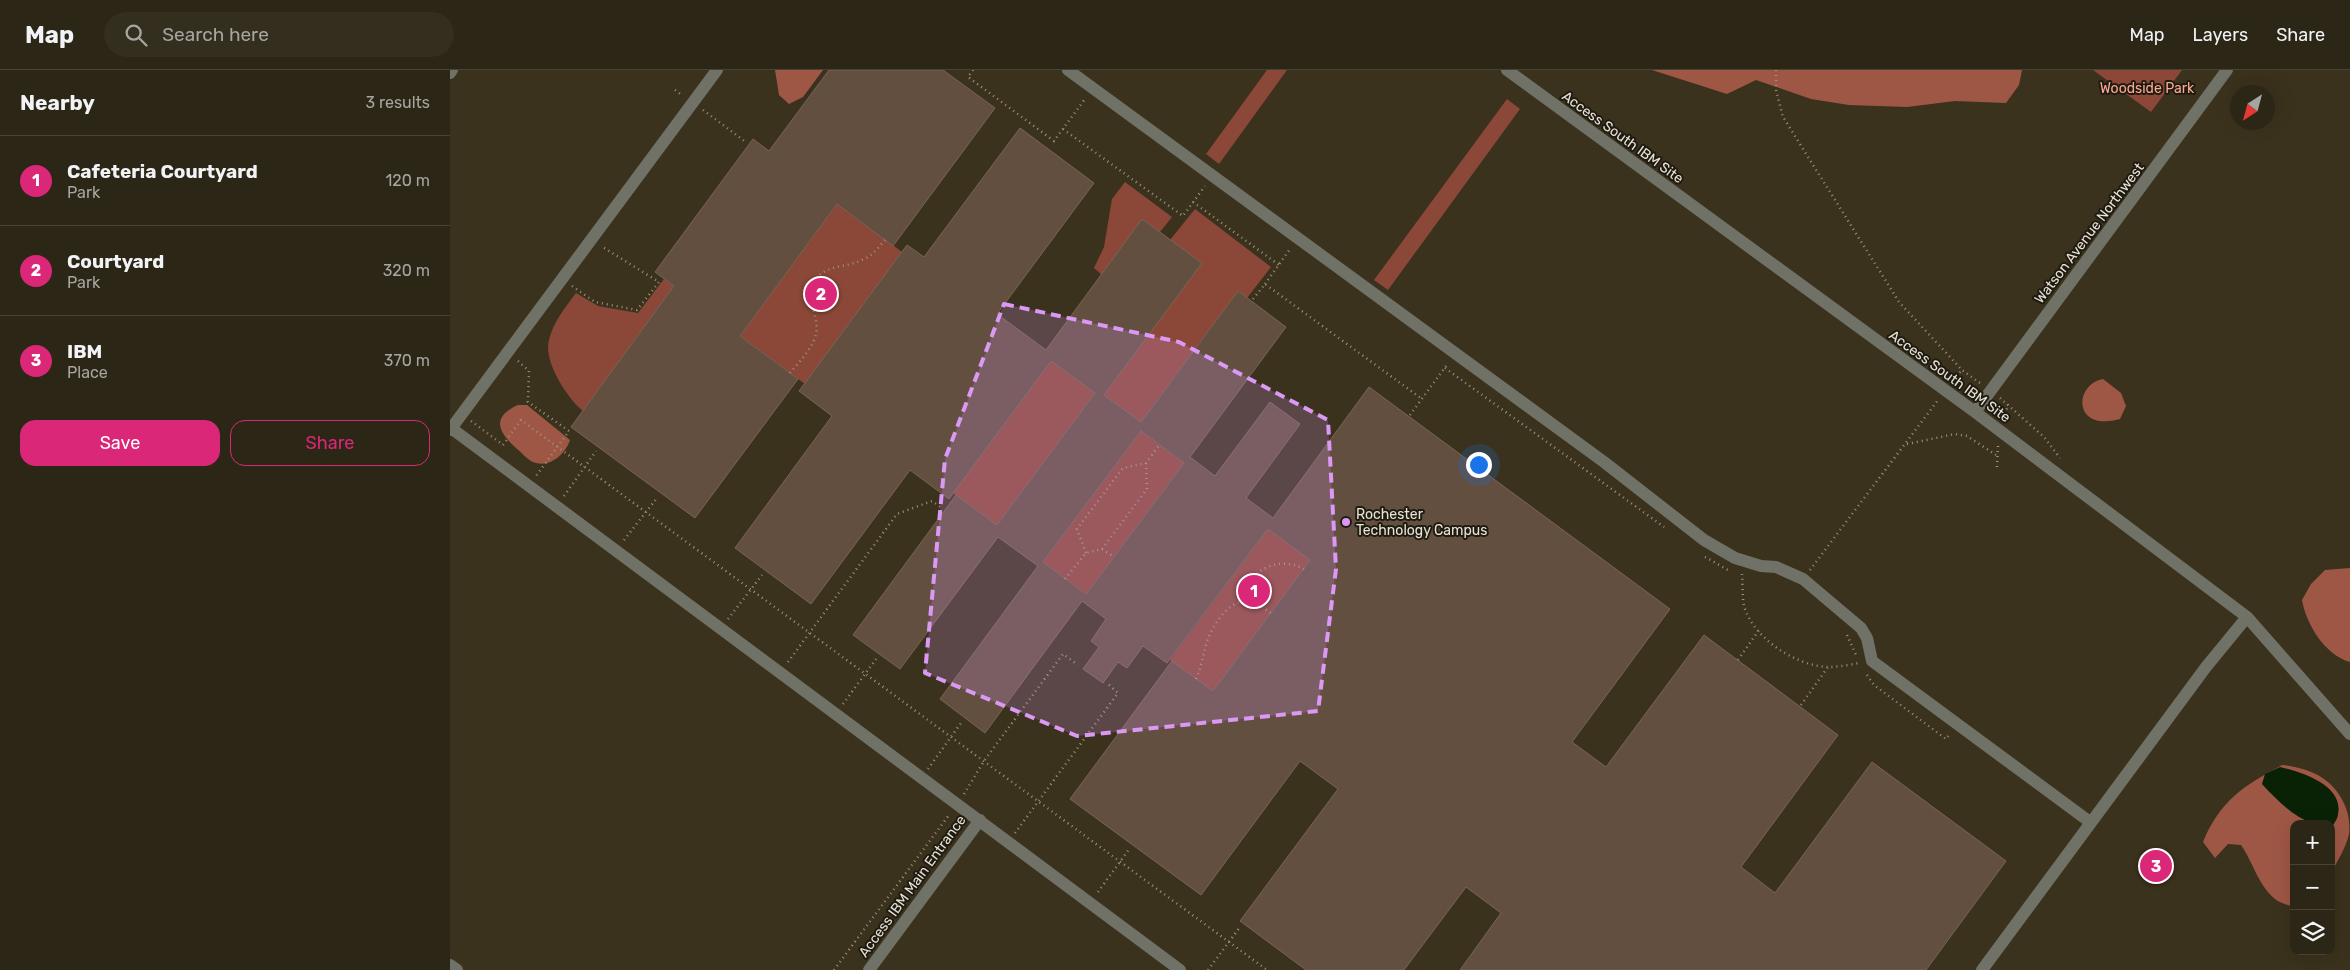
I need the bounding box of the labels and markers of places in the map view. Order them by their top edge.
pin: 2 [805,275,837,313]
place label: Rochester Technology Campus [1356,506,1487,539]
marker: Rochester Technology Campus [1340,516,1352,528]
pin: 1 [1238,572,1270,610]
pin: 3 [2140,847,2172,885]

